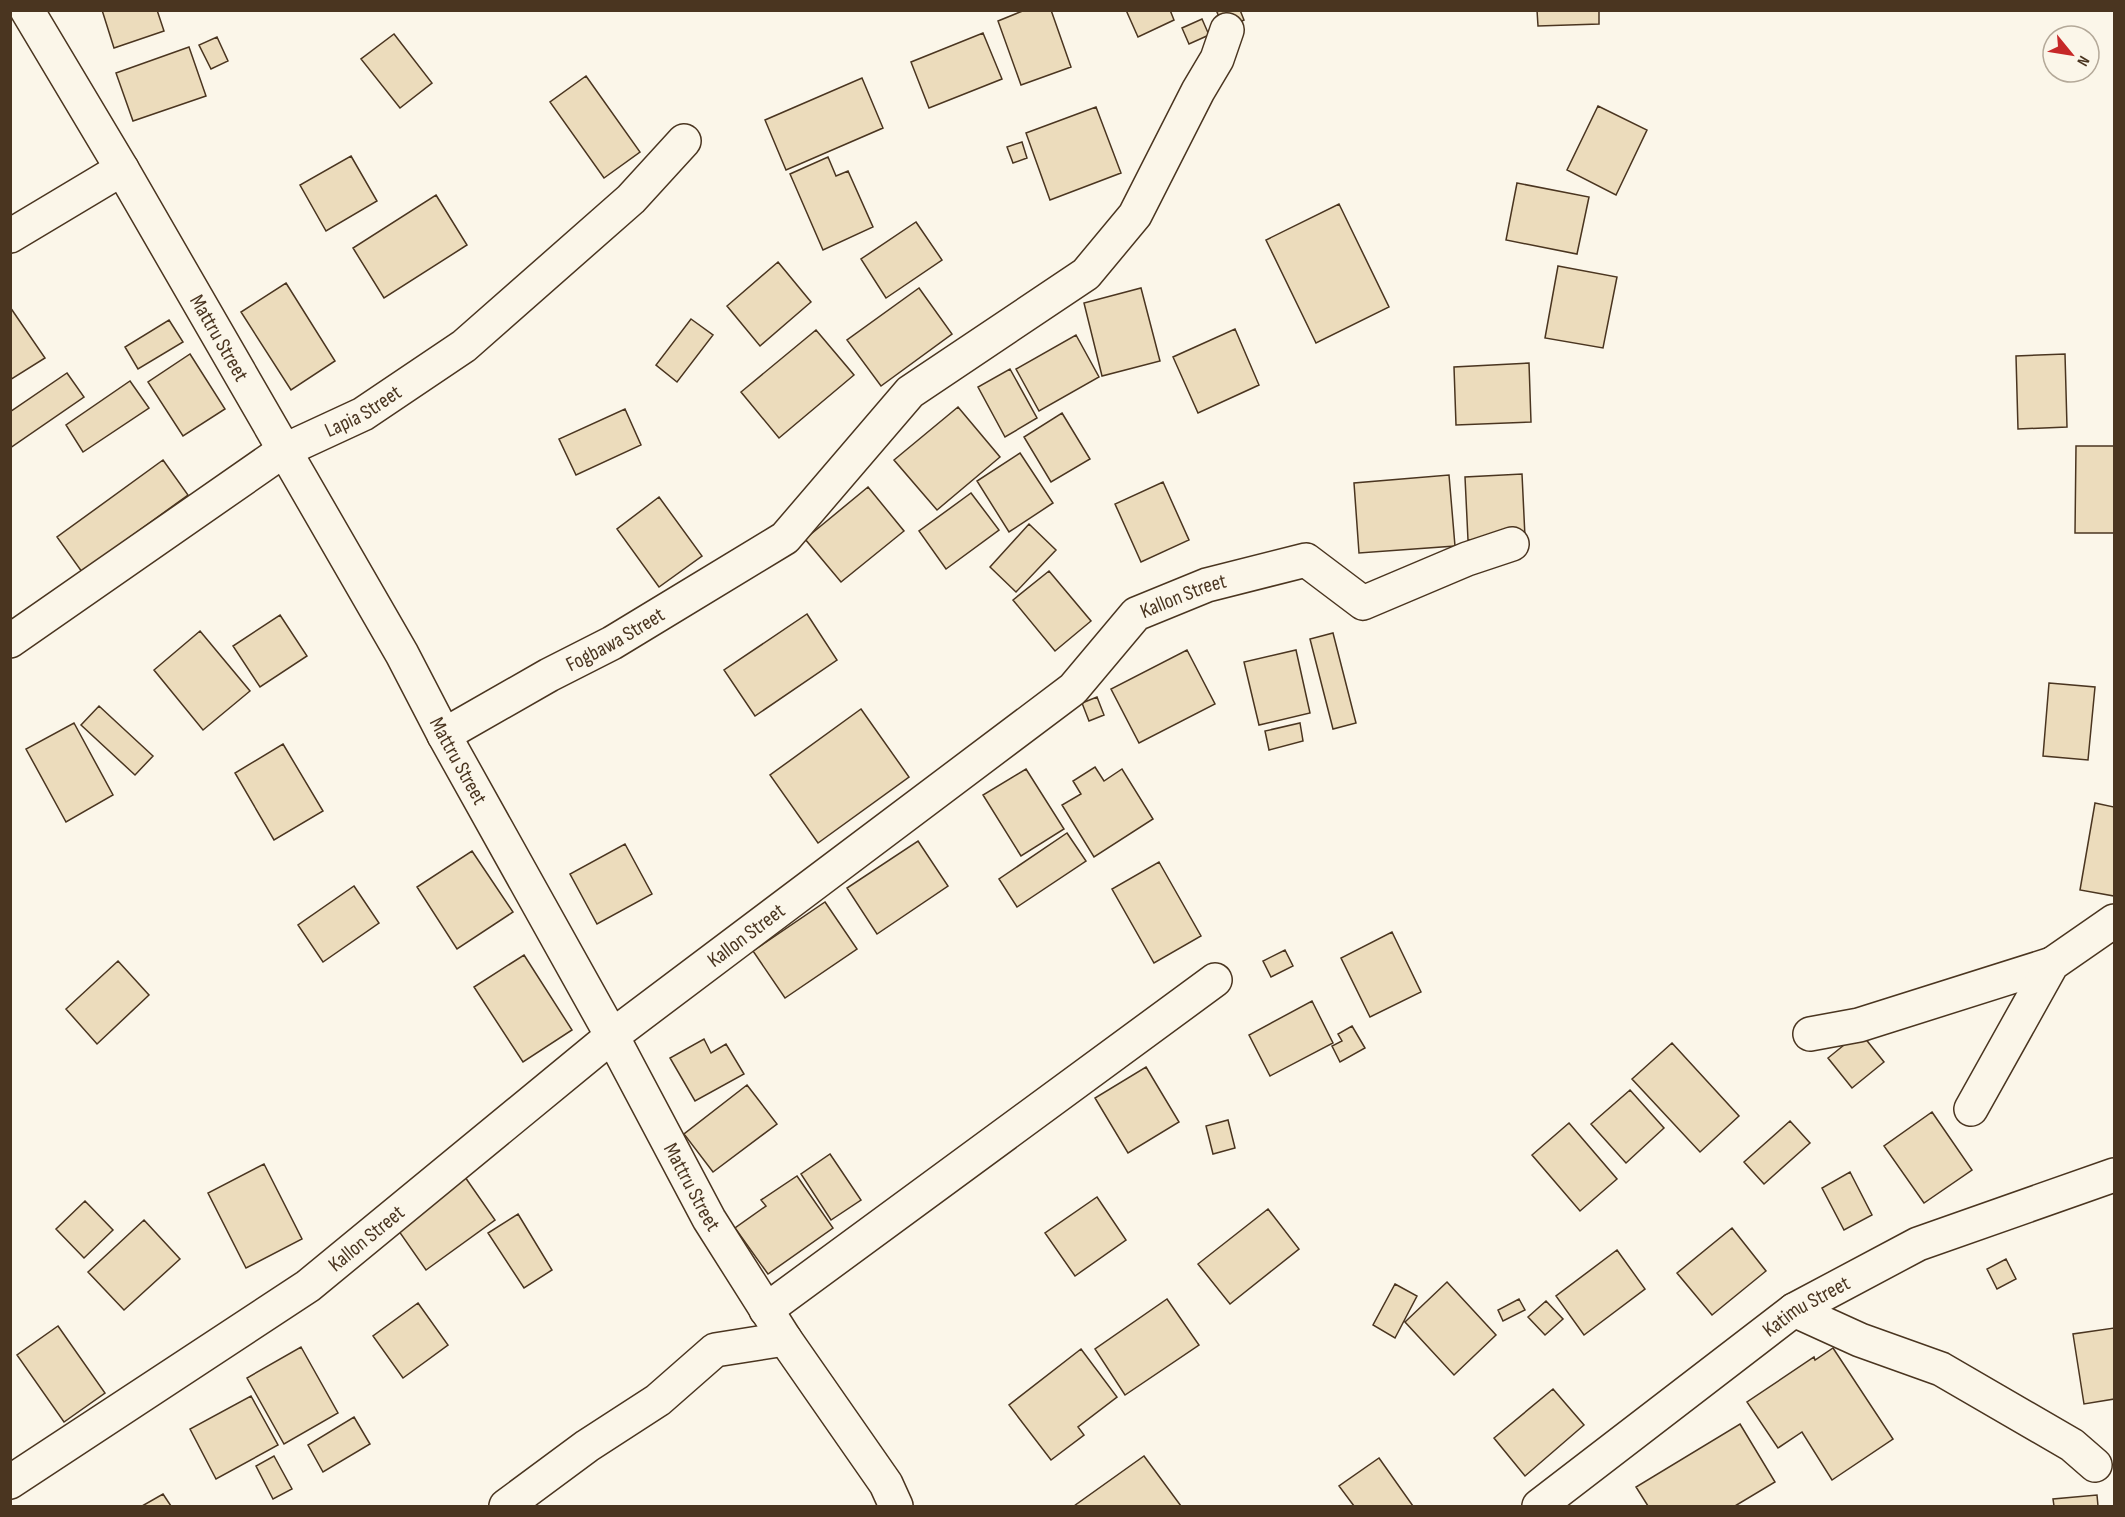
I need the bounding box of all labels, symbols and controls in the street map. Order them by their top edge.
north arrow [2041,24,2101,84]
text: N [2072,52,2093,69]
street label: Mattru Street [184,290,254,386]
street label: Lapia Street [321,380,406,443]
street label: Kallon Street [1136,569,1229,624]
street label: Fogbawa Street [562,602,669,677]
street label: Mattru Street [424,713,492,809]
street label: Kallon Street [703,898,790,973]
street label: Mattru Street [658,1139,725,1236]
street label: Kallon Street [324,1200,409,1277]
street label: Katimu Street [1758,1271,1854,1343]

